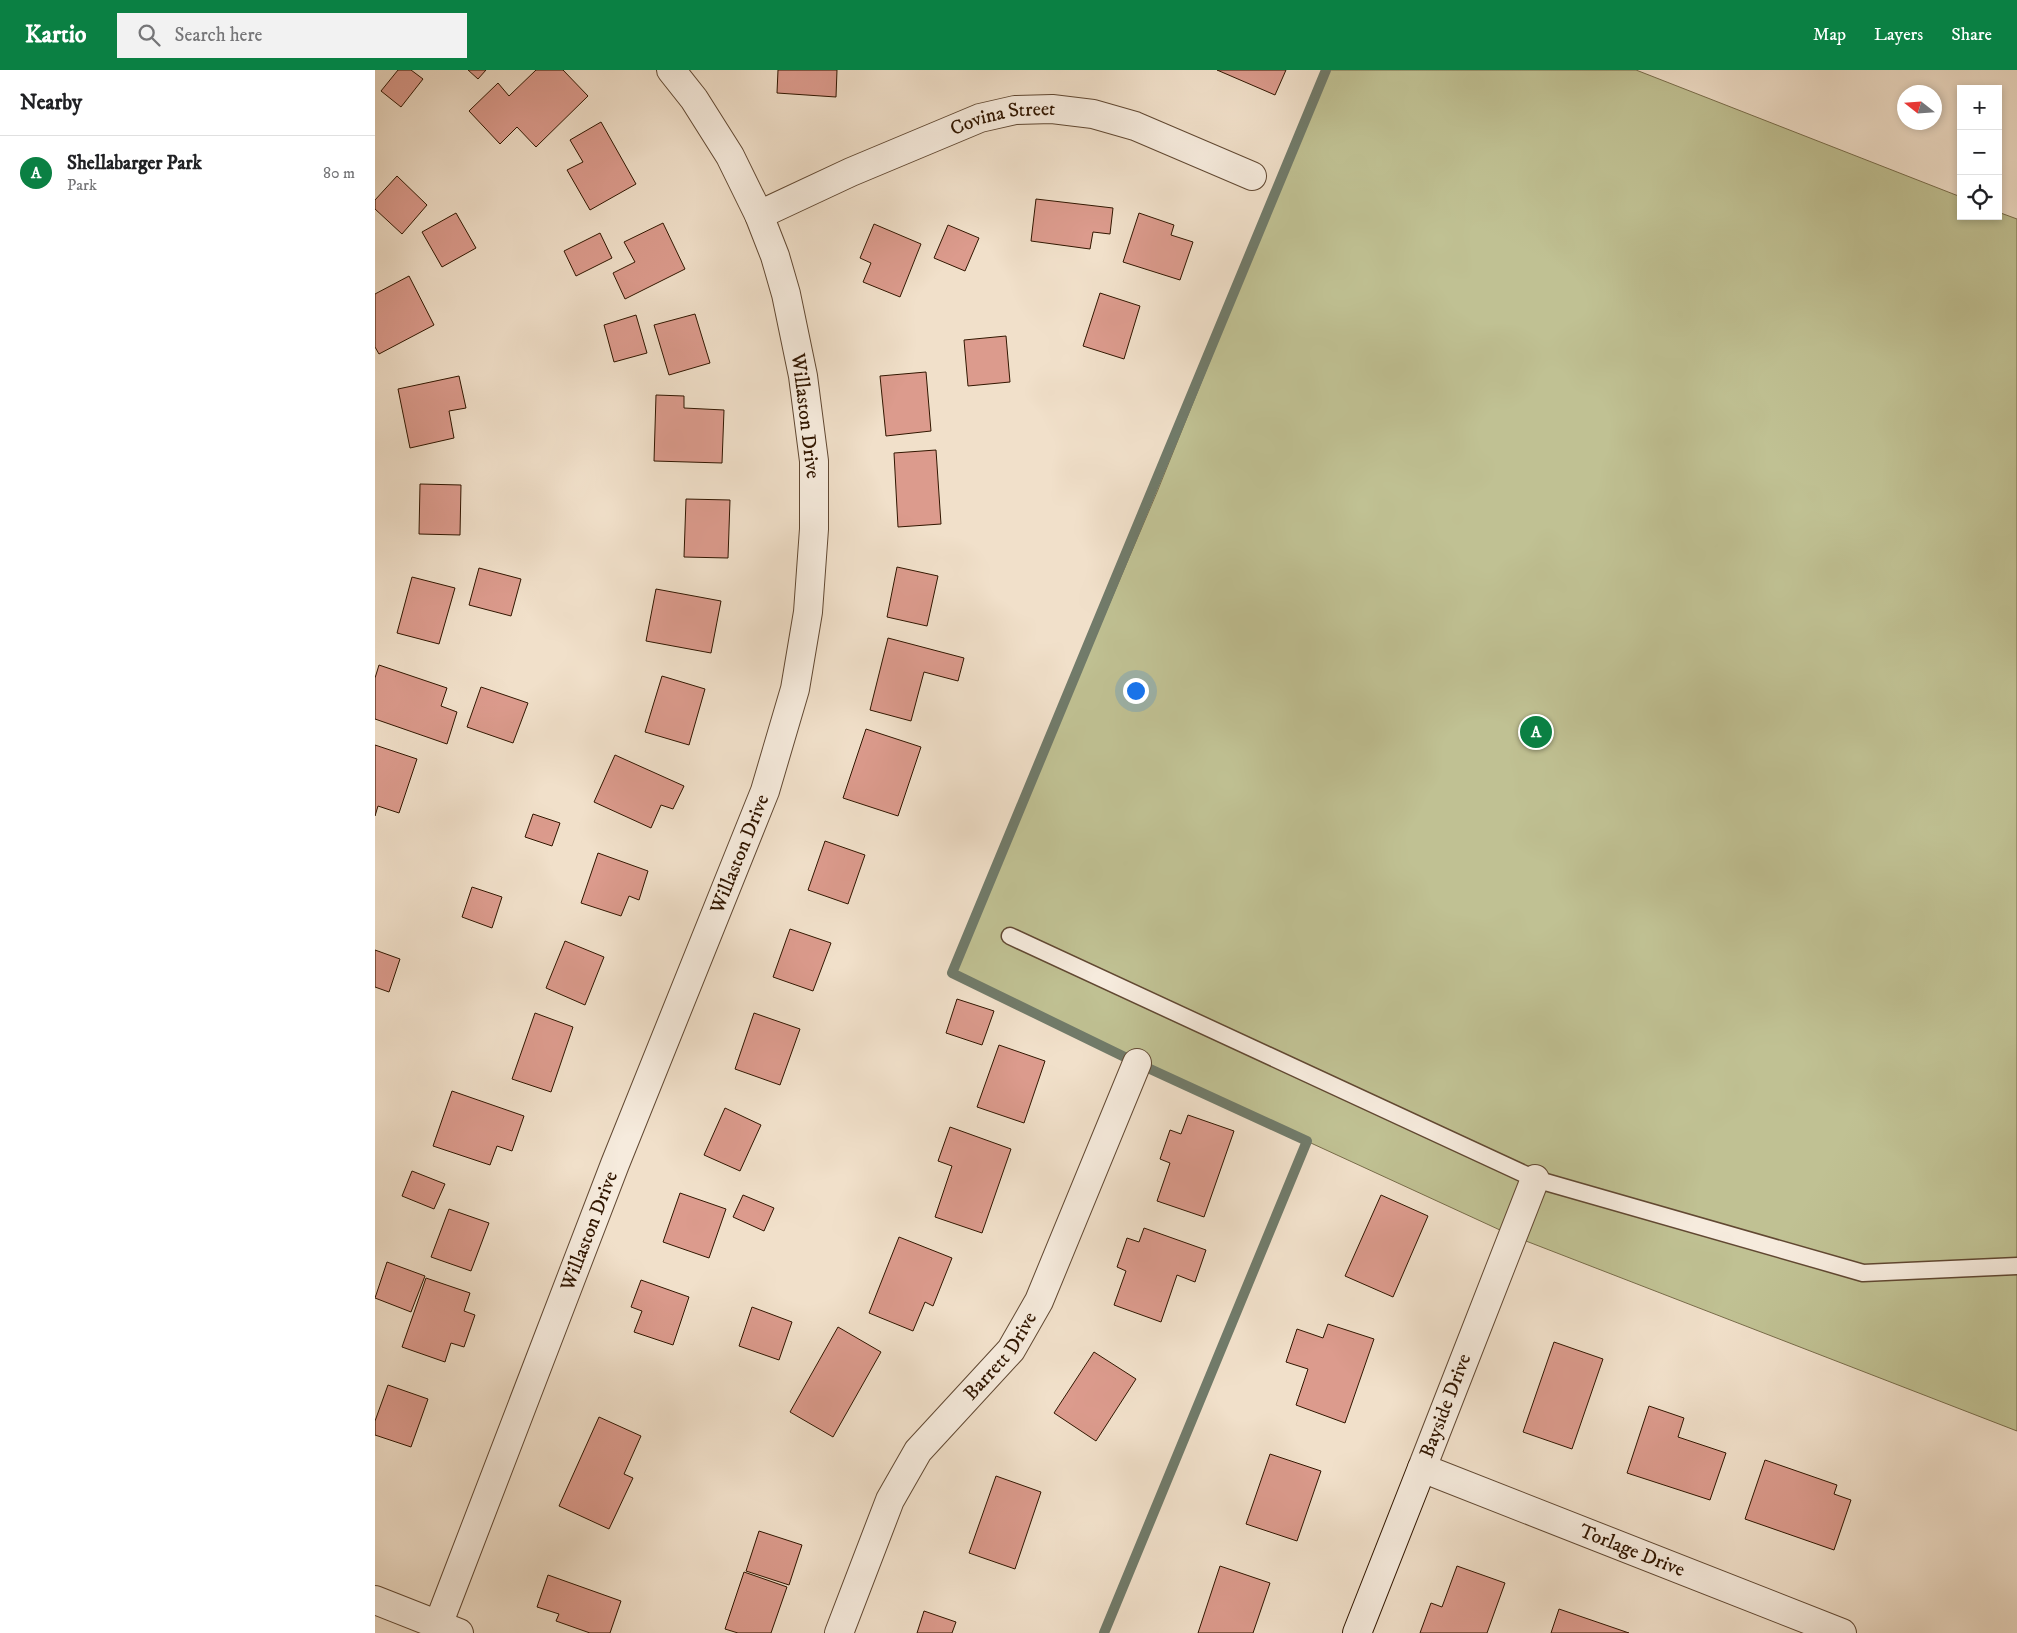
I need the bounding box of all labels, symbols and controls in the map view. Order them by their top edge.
search box [117,13,467,58]
text: Kartio [25,20,87,50]
icon: search [135,21,163,49]
text: Search here [175,24,262,47]
text: Map [1813,24,1846,46]
text: Layers [1874,24,1923,46]
text: Share [1951,24,1992,46]
north arrow [1897,85,1942,130]
map controls [1957,85,2002,220]
button: + [1957,85,2002,130]
text: Nearby [20,90,82,116]
street label: Covina Street [946,96,1057,142]
button: − [1957,130,2002,175]
text: Shellabarger Park [67,152,202,175]
text: A [31,163,41,183]
text: 80 m [323,163,355,183]
text: Park [67,175,97,195]
button: locate [1957,175,2002,220]
street label: Willaston Drive [785,351,825,480]
your location [1123,678,1149,704]
pin: A [1520,713,1552,751]
street label: Willaston Drive [704,791,775,918]
street label: Willaston Drive [555,1168,624,1295]
street label: Barrett Drive [958,1307,1043,1406]
street label: Bayside Drive [1415,1350,1477,1462]
street label: Torlage Drive [1576,1519,1688,1583]

